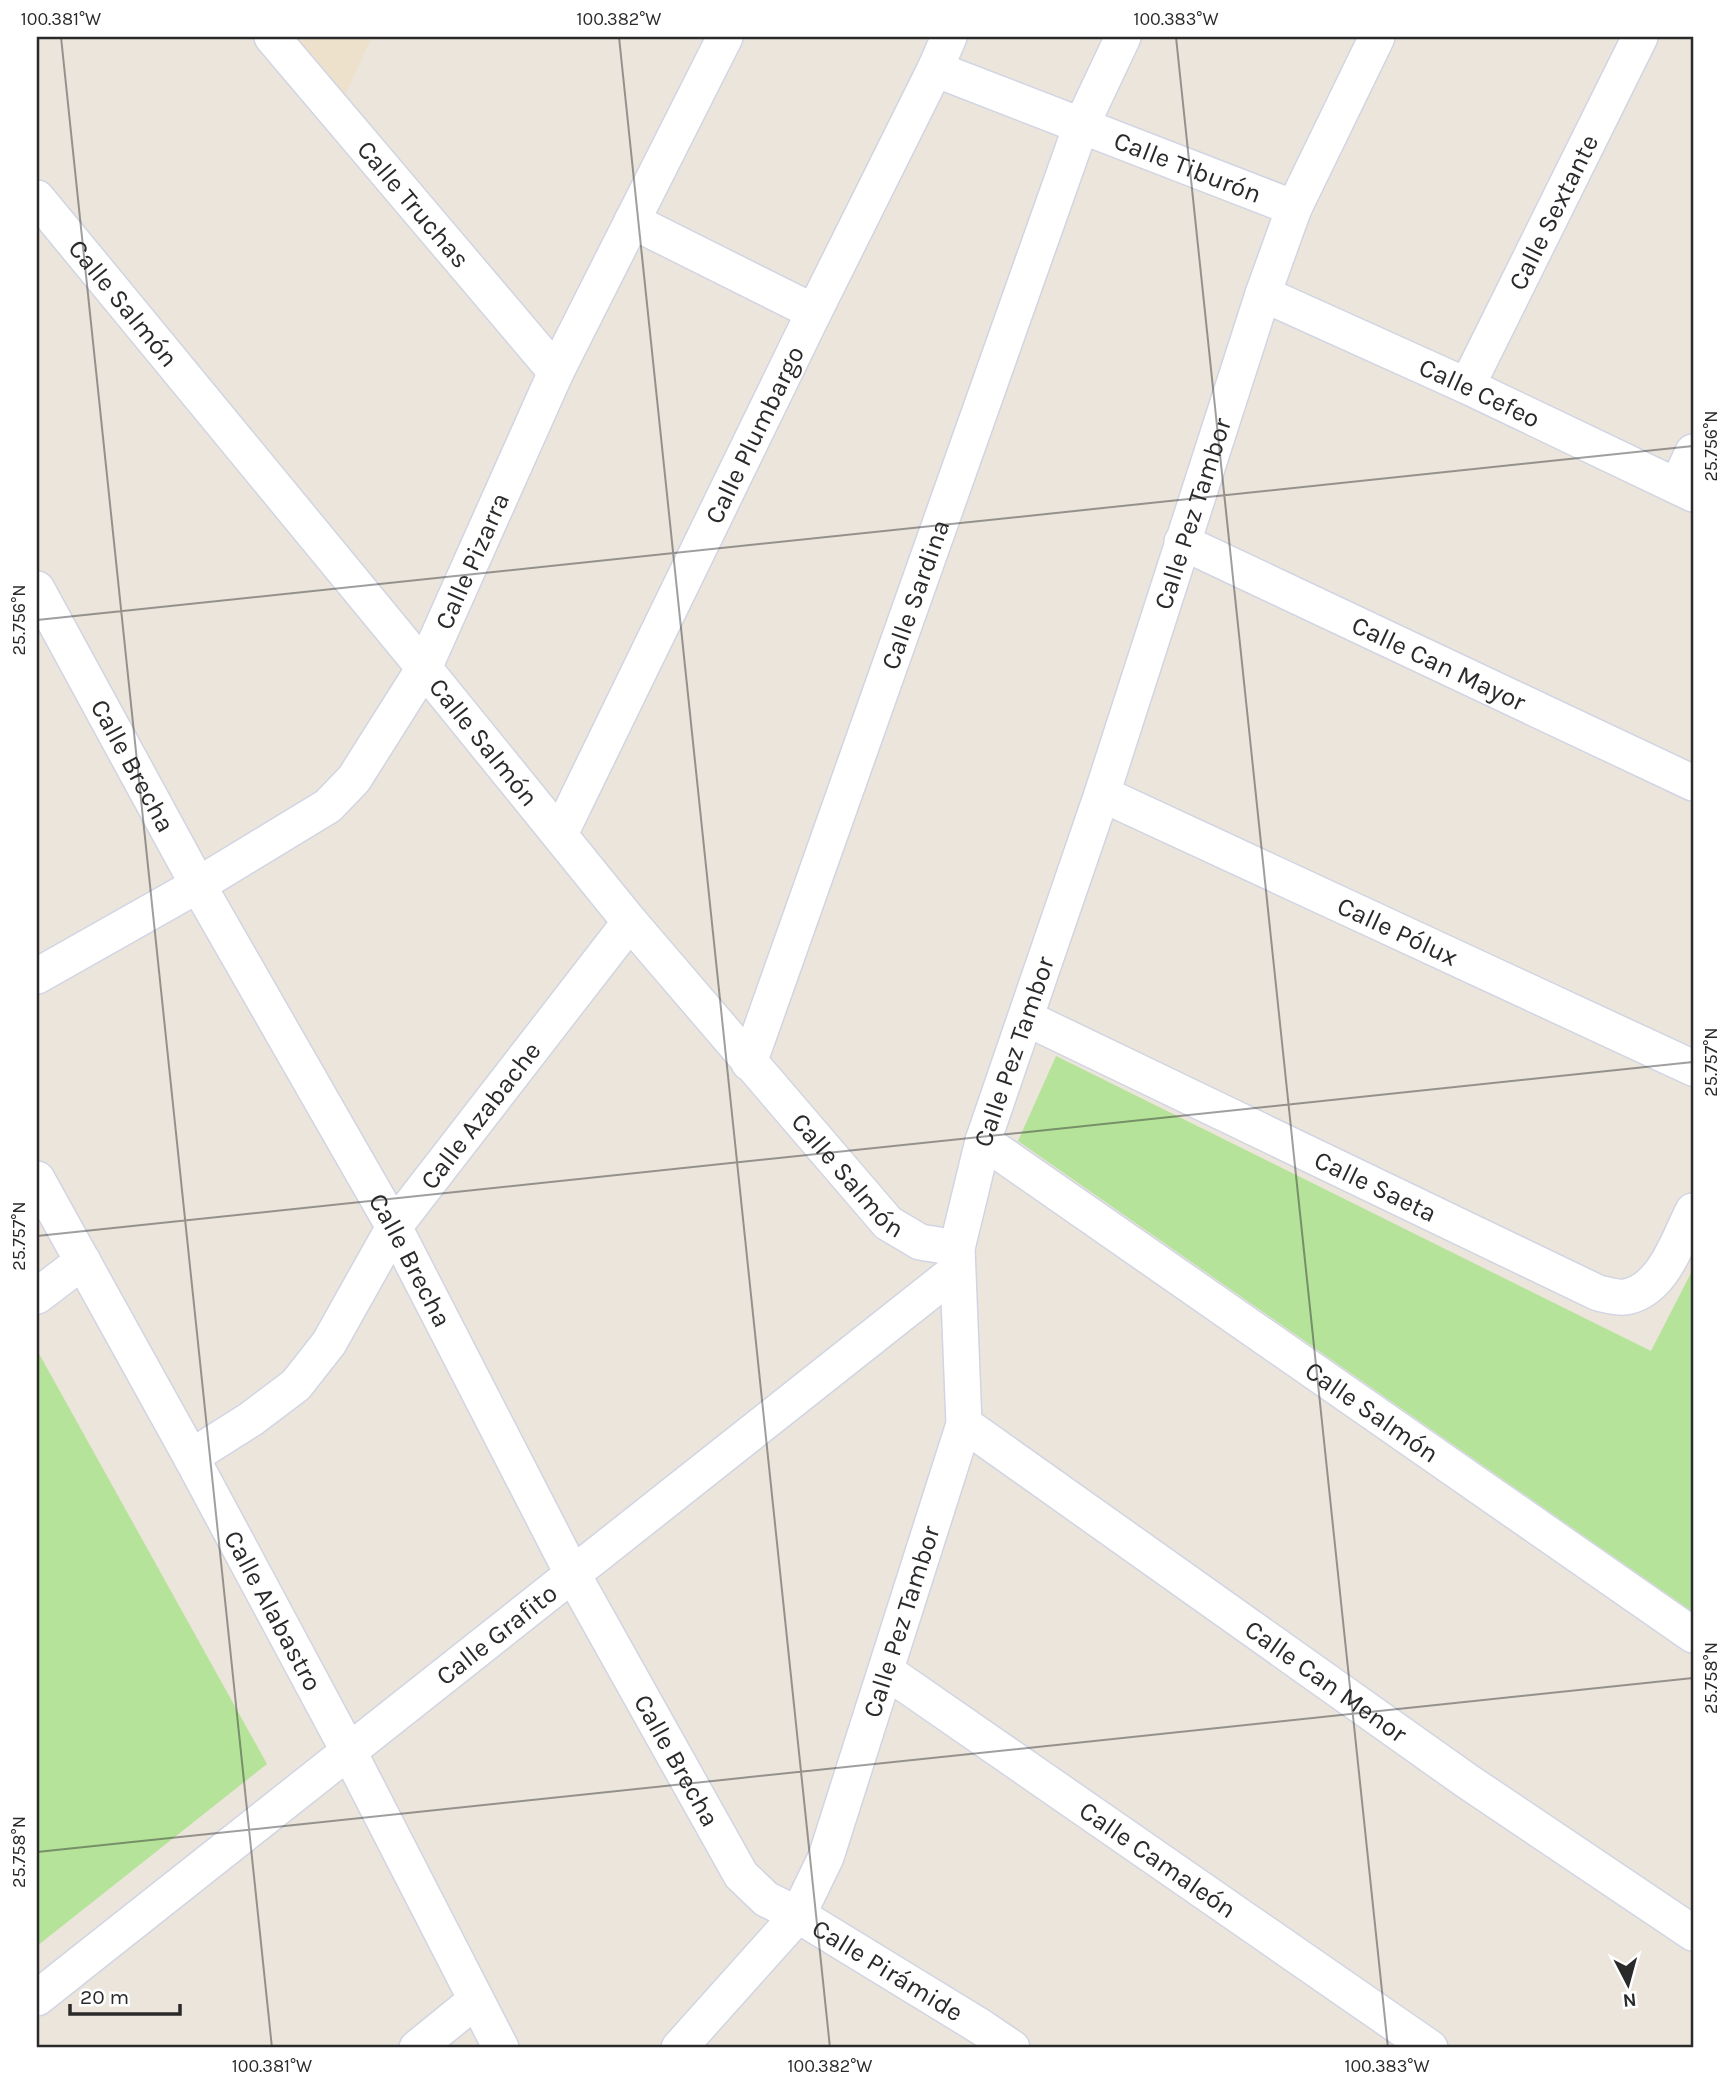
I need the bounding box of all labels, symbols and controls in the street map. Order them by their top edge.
text: 100.381°W [21,8,101,30]
text: 100.382°W [577,8,661,30]
text: 100.383°W [1133,8,1219,30]
street label: Calle Tiburón [1110,124,1266,209]
street label: Calle Sextante [1502,129,1605,295]
street label: Calle Truchas [351,134,476,274]
street label: Calle Salmón [62,233,185,373]
street label: Calle Plumbargo [698,341,811,529]
street label: Calle Cefeo [1414,351,1545,434]
text: 25.756°N [1700,410,1722,482]
street label: Calle Pez Tambor [1147,414,1238,613]
street label: Calle Pizarra [428,488,516,634]
street label: Calle Sardina [874,515,956,674]
text: 25.756°N [8,584,30,656]
street label: Calle Can Mayor [1347,609,1531,718]
street label: Calle Salmón [423,672,545,812]
street label: Calle Brecha [84,694,182,837]
street label: Calle Pólux [1333,890,1463,972]
street label: Calle Pez Tambor [967,952,1061,1151]
text: 25.757°N [1700,1027,1722,1097]
street label: Calle Azabache [414,1035,547,1195]
street label: Calle Salmón [785,1106,909,1244]
street label: Calle Saeta [1310,1144,1442,1229]
street label: Calle Brecha [362,1188,458,1332]
text: 25.757°N [8,1201,30,1271]
street label: Calle Salmón [1299,1354,1445,1469]
street label: Calle Pez Tambor [856,1521,946,1721]
street label: Calle Alabastro [218,1525,329,1696]
street label: Calle Grafito [430,1577,563,1692]
street label: Calle Can Menor [1239,1613,1414,1749]
text: 25.758°N [1700,1642,1722,1714]
street label: Calle Brecha [628,1689,726,1832]
street label: Calle Camaleón [1074,1794,1242,1925]
text: 25.758°N [8,1816,30,1888]
street label: Calle Pirámide [807,1912,969,2028]
north arrow [1594,1948,1664,2018]
scale bar [70,1973,180,2017]
text: 20 m [80,1985,129,2009]
text: N [1622,1988,1638,2012]
text: 100.381°W [232,2055,312,2077]
text: 100.382°W [788,2055,872,2077]
text: 100.383°W [1344,2055,1430,2077]

